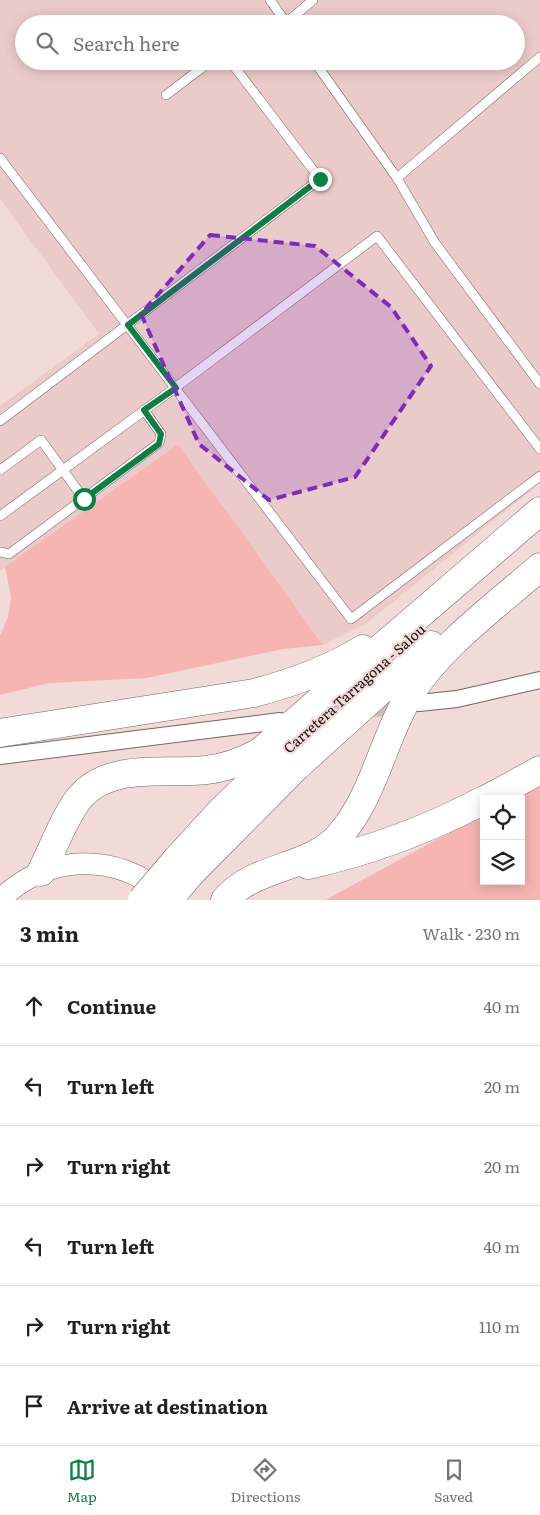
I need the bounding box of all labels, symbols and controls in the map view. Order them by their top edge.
search box [15,15,525,70]
icon: search [33,29,61,57]
text: Search here [73,29,180,57]
route end [309,168,332,191]
route start [73,488,96,511]
street label: Carretera Tarragona - Salou [279,619,429,757]
map controls [480,795,525,885]
button: locate [480,795,525,840]
button: layers [480,840,525,885]
text: 3 min [20,917,79,948]
text: Walk · 230 m [423,921,520,945]
icon: ahead [20,992,48,1020]
text: Continue [67,992,156,1020]
text: 40 m [483,994,520,1018]
icon: left [20,1072,48,1100]
text: Turn left [67,1072,154,1100]
text: 20 m [484,1074,520,1098]
icon: right [20,1152,48,1180]
text: Turn right [67,1152,171,1180]
text: 20 m [484,1154,520,1178]
icon: left [20,1232,48,1260]
text: Turn left [67,1232,154,1260]
text: 40 m [483,1234,520,1258]
icon: right [20,1312,48,1340]
text: Turn right [67,1312,171,1340]
text: 110 m [479,1314,520,1338]
icon: arrive [20,1392,48,1420]
text: Arrive at destination [67,1392,268,1420]
tab: Map [67,1456,97,1506]
tab: Directions [230,1456,300,1506]
tab: Saved [434,1456,473,1506]

